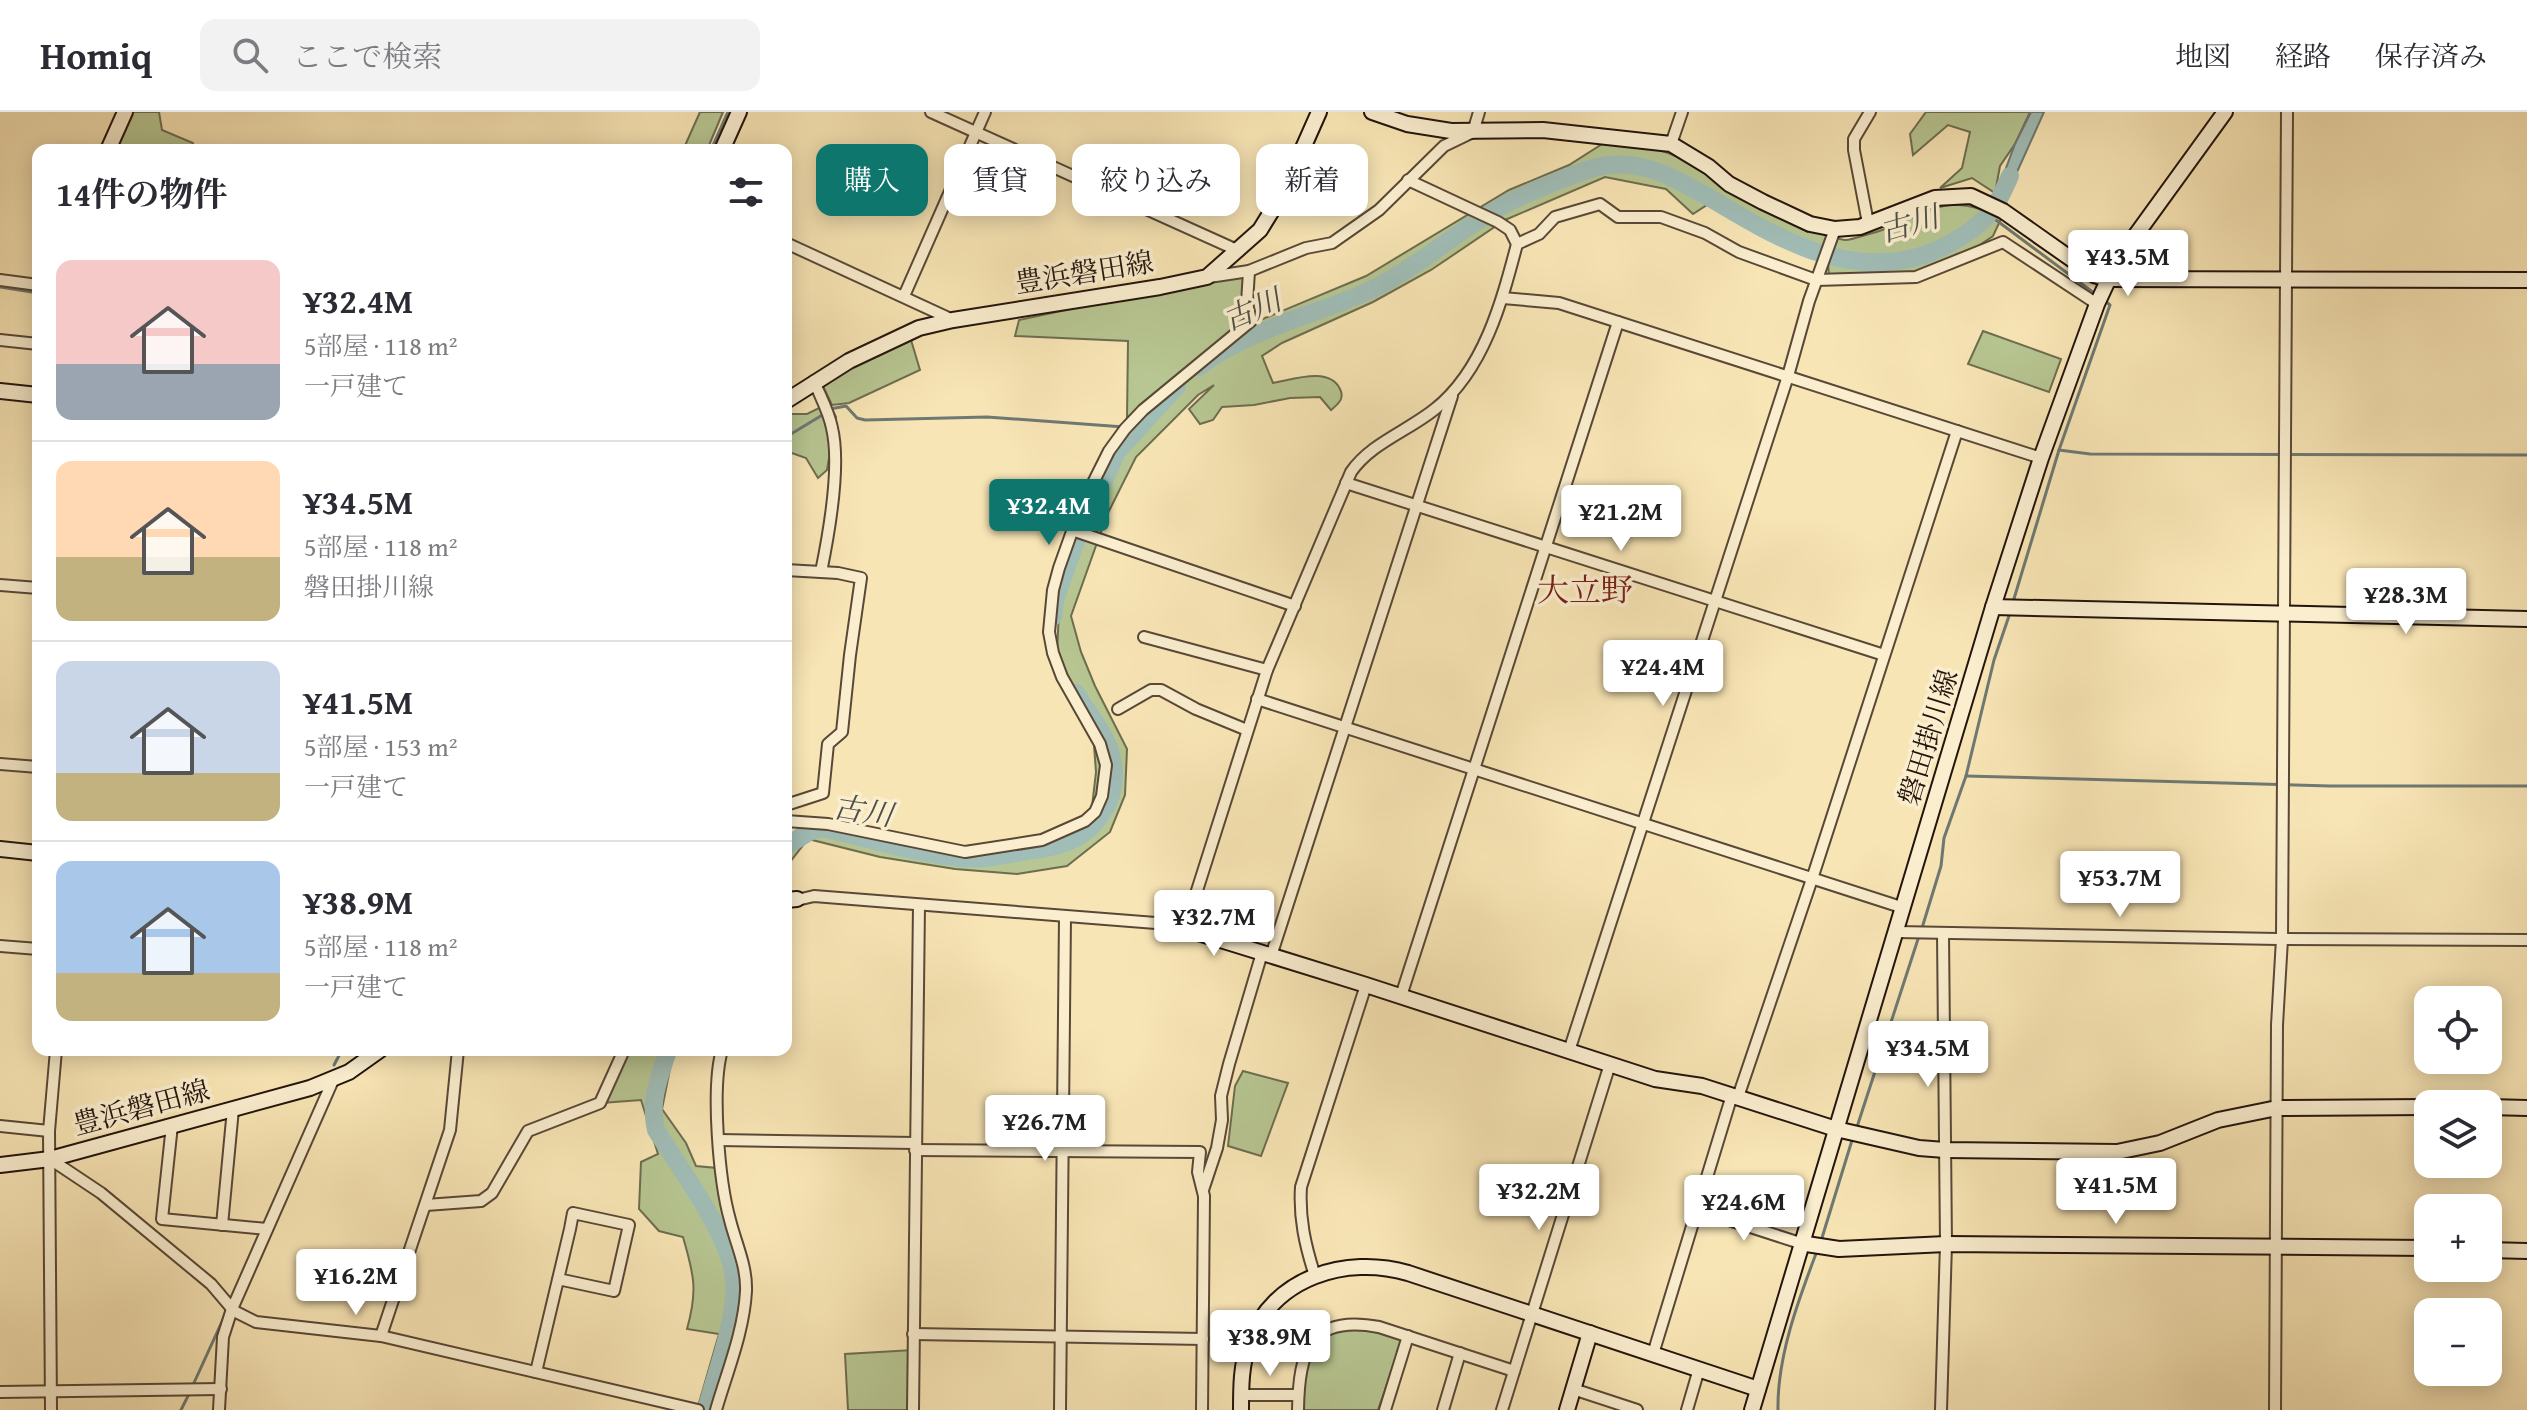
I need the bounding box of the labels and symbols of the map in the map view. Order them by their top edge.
water label: 古川 [1874,193,1947,252]
pin: ¥43.5M [2063,230,2193,298]
street label: 豊浜磐田線 [1012,240,1156,303]
water label: 古川 [1215,276,1291,341]
pin: ¥32.4M [984,479,1114,547]
pin: ¥21.2M [1556,485,1686,553]
district label: 大立野 [1537,566,1633,613]
pin: ¥28.3M [2341,568,2471,636]
pin: ¥24.4M [1598,640,1728,708]
street label: 磐田掛川線 [1887,664,1968,810]
water label: 古川 [830,784,899,837]
pin: ¥53.7M [2055,851,2185,919]
pin: ¥32.7M [1149,890,1279,958]
pin: ¥34.5M [1863,1021,1993,1089]
street label: 豊浜磐田線 [68,1069,214,1144]
pin: ¥26.7M [980,1095,1110,1163]
pin: ¥41.5M [2051,1158,2181,1226]
pin: ¥32.2M [1474,1164,1604,1232]
pin: ¥24.6M [1679,1175,1809,1243]
pin: ¥16.2M [291,1249,421,1317]
pin: ¥38.9M [1205,1310,1335,1378]

